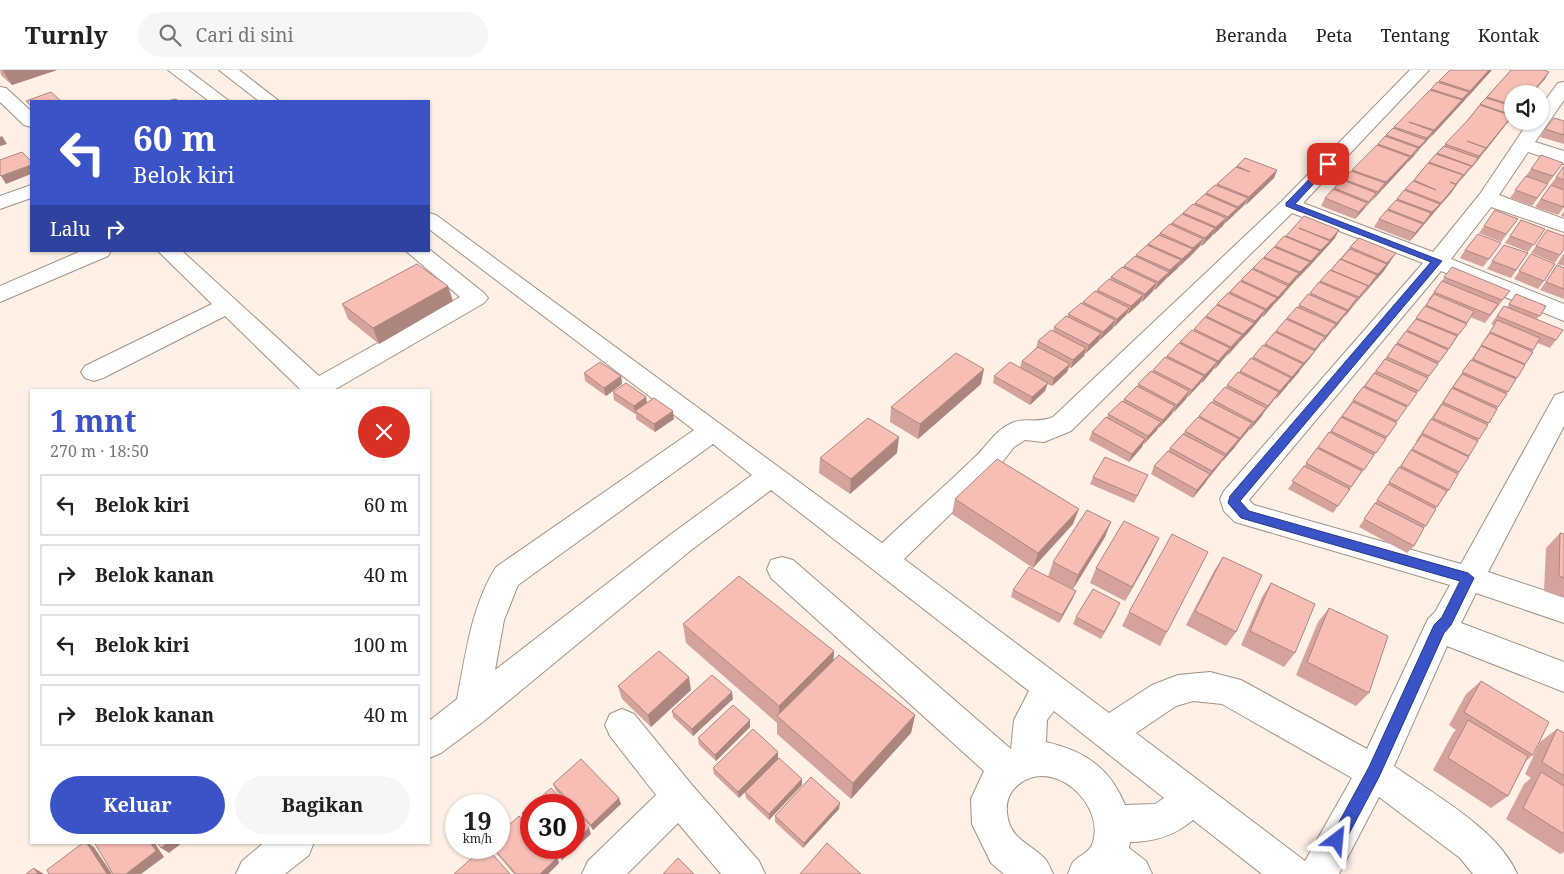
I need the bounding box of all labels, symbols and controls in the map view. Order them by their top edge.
search box [138,12,488,57]
text: Turnly [25,18,108,51]
icon: search [156,21,184,49]
text: Cari di sini [196,22,294,48]
text: Beranda [1215,23,1288,47]
text: Peta [1316,23,1353,47]
text: Tentang [1381,23,1450,47]
text: Kontak [1478,23,1539,47]
map controls [1504,85,1549,130]
button: sound [1504,85,1549,130]
text: 60 m [133,114,216,161]
icon: left [50,120,115,185]
pin [1307,143,1349,185]
icon: arrive [1314,150,1342,178]
text: Belok kiri [133,159,235,189]
icon: right [101,215,129,243]
text: Lalu [50,216,91,242]
text: 1 mnt [50,400,137,441]
button: close [358,406,410,458]
text: 270 m · 18:50 [50,440,149,462]
icon: left [52,491,80,519]
text: Belok kiri [95,492,189,518]
text: 60 m [364,492,408,518]
icon: right [52,561,80,589]
text: Belok kanan [95,562,214,588]
text: 40 m [364,562,408,588]
icon: left [52,631,80,659]
text: Belok kiri [95,632,189,658]
text: 100 m [353,632,408,658]
icon: right [52,701,80,729]
text: Belok kanan [95,702,214,728]
text: 40 m [364,702,408,728]
button: Keluar [50,776,225,834]
button: Bagikan [235,776,410,834]
speed limit sign: 30 [520,794,585,859]
text: 19 [463,803,492,837]
position arrow [1310,813,1362,865]
text: km/h [463,830,492,847]

